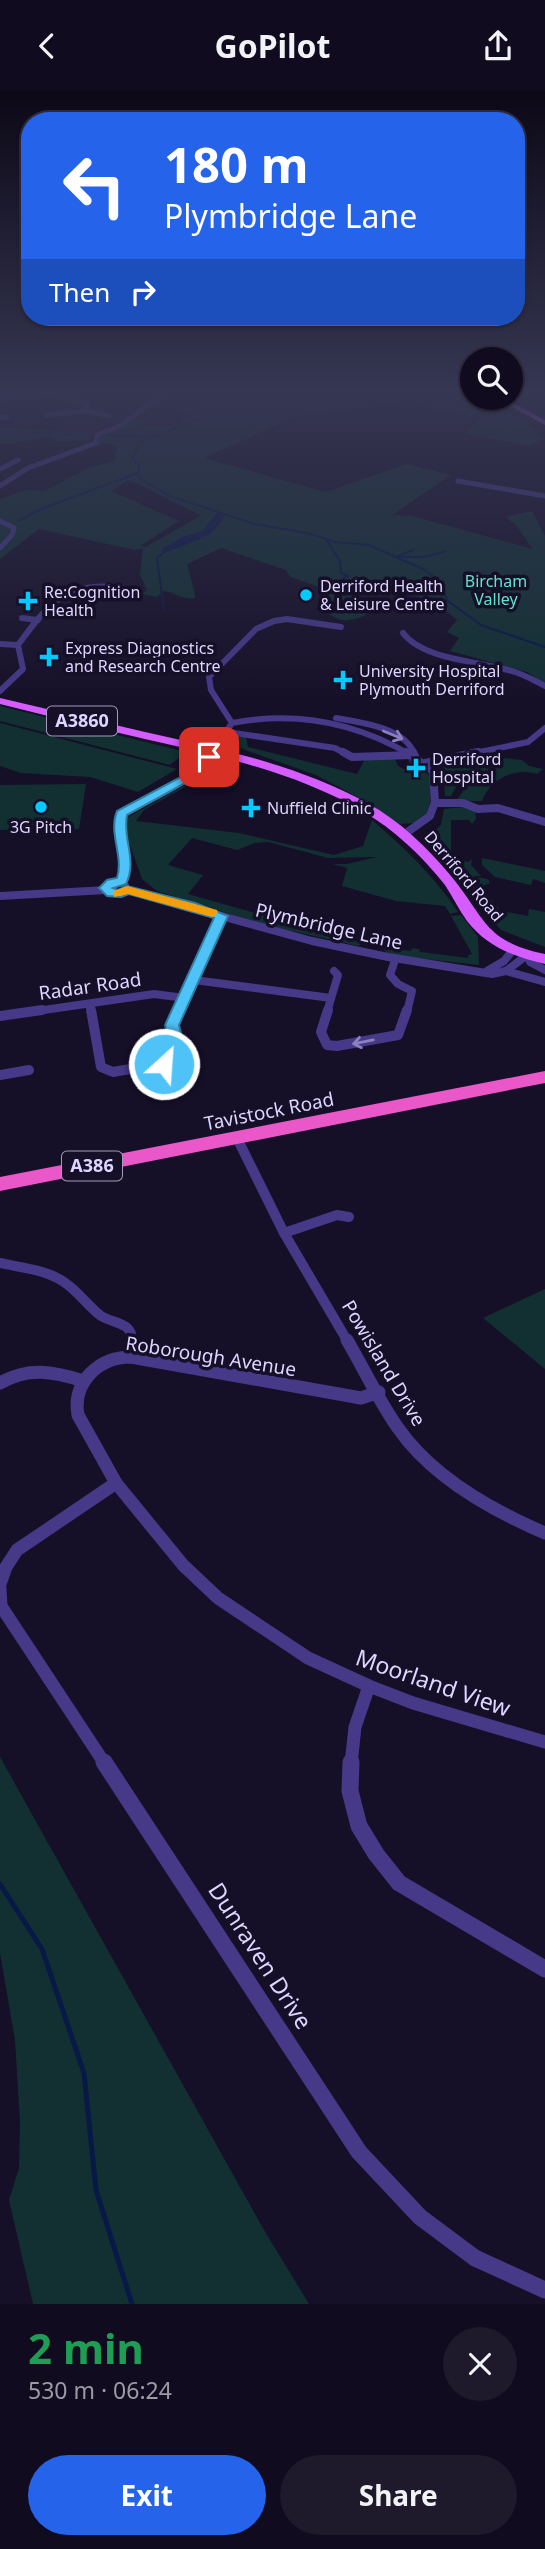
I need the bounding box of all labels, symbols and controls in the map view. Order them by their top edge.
text: GoPilot [214,24,331,67]
icon: back [28,27,66,65]
icon: share [479,27,517,65]
text: 180 m [164,131,309,197]
icon: left [49,140,140,231]
text: Plymbridge Lane [164,194,417,237]
icon: right [124,273,162,311]
text: Then [49,274,110,310]
map controls [460,347,523,410]
button: search [460,347,523,410]
park label: Bircham Valley [465,570,527,610]
place label: Derriford Health & Leisure Centre [320,575,445,615]
place label: Re:Cognition Health [44,581,140,621]
marker: Derriford Health & Leisure Centre [298,587,314,603]
marker: Re:Cognition Health [18,591,38,611]
place label: Express Diagnostics and Research Centre [65,637,221,677]
marker: Express Diagnostics and Research Centre [39,647,59,667]
place label: University Hospital Plymouth Derriford [359,660,505,700]
marker: University Hospital Plymouth Derriford [333,670,353,690]
road number: A3860 [47,707,117,735]
pin [179,727,239,787]
one-way arrow [381,730,403,743]
icon: arrive [190,738,228,776]
place label: Derriford Hospital [432,748,501,788]
marker: Derriford Hospital [406,758,426,778]
place label: Nuffield Clinic [267,797,372,819]
marker: Nuffield Clinic [241,798,261,818]
marker: 3G Pitch [33,799,49,815]
place label: 3G Pitch [10,816,72,838]
street label: Derriford Road [420,826,508,926]
street label: Plymbridge Lane [253,896,405,956]
street label: Radar Road [37,966,143,1006]
position arrow [127,1027,201,1101]
one-way arrow [352,1035,375,1049]
street label: Tavistock Road [202,1086,336,1136]
road number: A386 [62,1151,122,1181]
street label: Powisland Drive [336,1295,432,1431]
street label: Roborough Avenue [124,1330,298,1382]
street label: Moorland View [352,1641,515,1724]
street label: Dunraven Drive [201,1876,320,2035]
text: 2 min [28,2319,144,2376]
button: close [443,2327,517,2401]
text: 530 m · 06:24 [28,2374,172,2406]
button: Exit [28,2455,266,2535]
button: Share [280,2455,517,2535]

